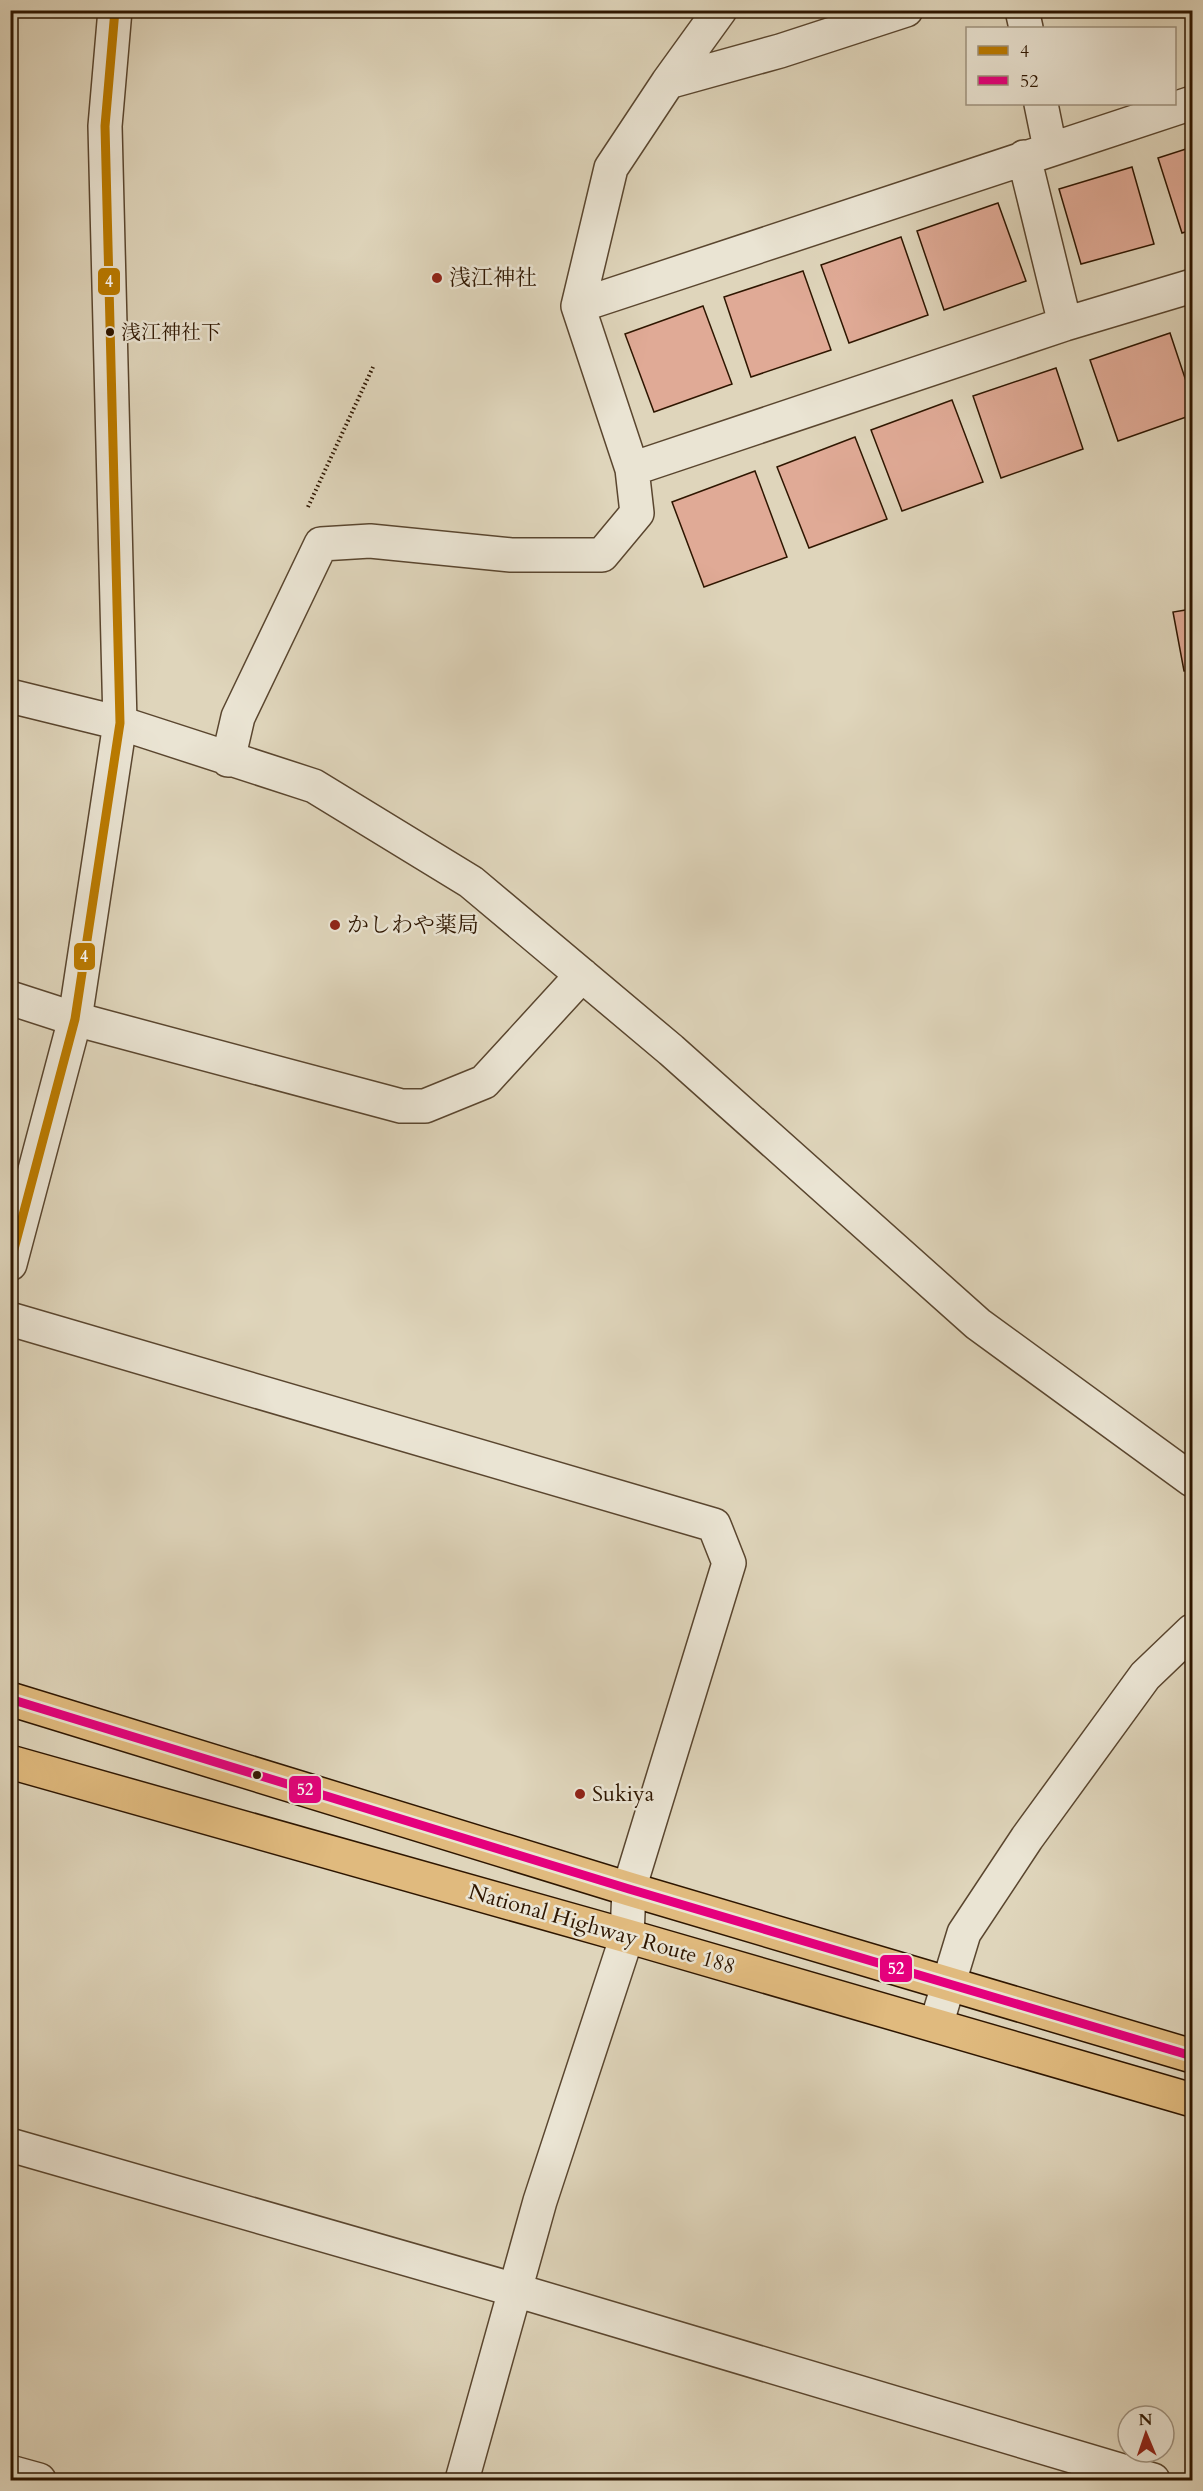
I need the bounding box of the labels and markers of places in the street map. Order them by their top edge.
place label: 浅江神社 [449,263,537,293]
marker: 浅江神社 [430,271,444,285]
place label: 浅江神社下 [121,319,221,346]
marker: 浅江神社下 [104,326,116,338]
place label: かしわや薬局 [347,910,479,940]
marker: かしわや薬局 [328,918,342,932]
unlabelled marker [251,1769,263,1781]
place label: Sukiya [592,1779,655,1809]
marker: Sukiya [573,1787,587,1801]

